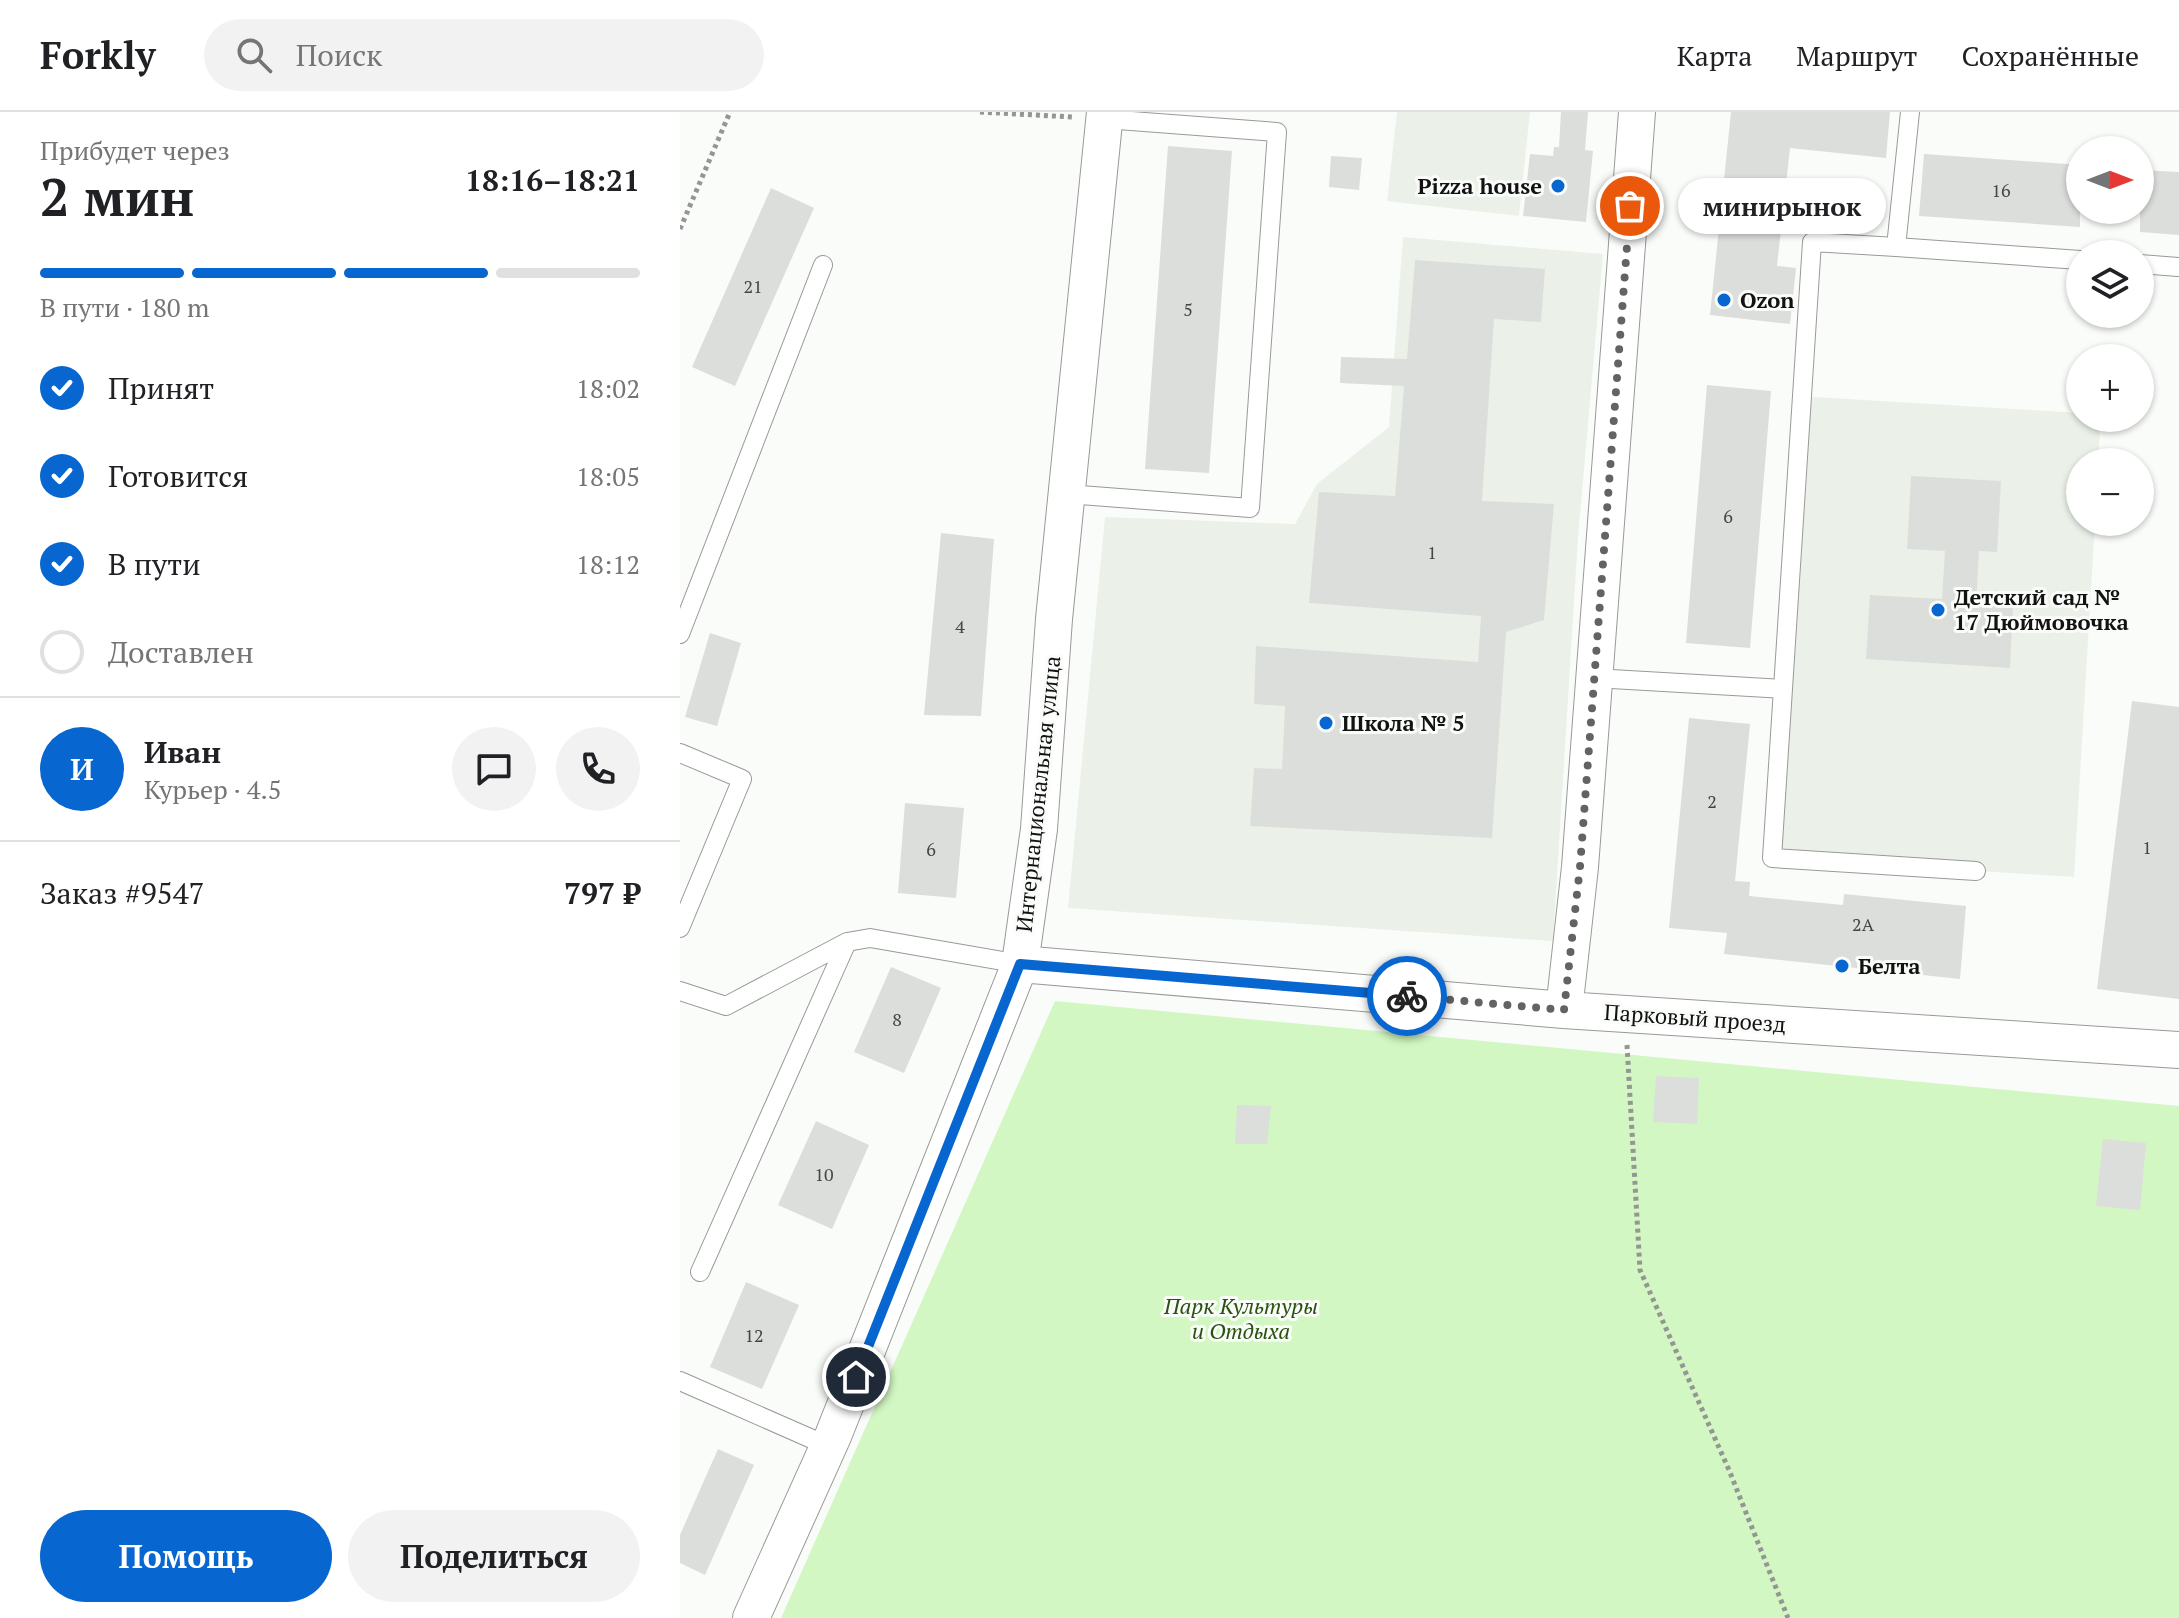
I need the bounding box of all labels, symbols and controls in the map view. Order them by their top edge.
search box [204,19,764,91]
text: Forkly [40,30,156,80]
icon: search [232,33,276,77]
text: Поиск [296,35,382,75]
text: Карта [1677,37,1752,74]
text: Маршрут [1796,37,1918,74]
text: Сохранённые [1962,37,2139,74]
text: Прибудет через [40,133,230,167]
north arrow [2066,136,2154,224]
map controls [2066,136,2154,536]
text: 18:16–18:21 [465,160,640,200]
text: 2 мин [40,162,194,231]
place label: Pizza house [1418,171,1542,200]
pin [1596,172,1664,240]
marker: Pizza house [1549,177,1567,195]
callout: минирынок [1678,178,1886,234]
house number: 16 [1991,178,2011,202]
icon: bag [1608,184,1652,228]
text: минирынок [1703,189,1861,223]
button: layers [2066,240,2154,328]
house number: 21 [743,274,763,298]
place label: Ozon [1740,285,1794,314]
text: В пути · 180 m [40,290,209,324]
marker: Ozon [1715,291,1733,309]
house number: 5 [1183,297,1193,321]
button: + [2066,344,2154,432]
icon: check [40,366,84,410]
text: Принят [108,368,214,408]
text: 18:02 [576,371,640,405]
button: − [2066,448,2154,536]
icon: check [40,454,84,498]
text: Готовится [108,456,248,496]
text: 18:05 [576,459,640,493]
house number: 6 [1723,504,1733,528]
house number: 1 [1427,540,1437,564]
icon: check [40,542,84,586]
text: В пути [108,544,201,584]
text: 18:12 [576,547,640,581]
place label: Детский сад № 17 Дюймовочка [1954,582,2129,636]
marker: Детский сад № 17 Дюймовочка [1929,601,1947,619]
house number: 4 [955,614,965,638]
text: Доставлен [108,632,254,672]
street label: Интернациональная улица [1009,654,1066,934]
place label: Школа № 5 [1342,708,1465,737]
marker: Школа № 5 [1317,714,1335,732]
button: chat [452,727,536,811]
button: phone [556,727,640,811]
text: Иван [144,732,221,772]
text: И [70,749,94,789]
text: Курьер · 4.5 [144,772,282,806]
house number: 2 [1707,789,1717,813]
house number: 1 [2142,835,2152,859]
house number: 6 [926,837,936,861]
text: Заказ #9547 [40,873,205,913]
text: 797 ₽ [564,873,640,913]
house number: 2А [1852,912,1875,936]
place label: Белта [1858,951,1921,980]
courier [1367,956,1447,1036]
marker: Белта [1833,957,1851,975]
icon: bike [1385,974,1429,1018]
street label: Парковый проезд [1603,997,1787,1038]
house number: 8 [892,1007,902,1031]
house number: 10 [814,1162,834,1186]
park label: Парк Культуры и Отдыха [1163,1291,1318,1345]
house number: 12 [744,1323,764,1347]
pin [822,1343,890,1411]
icon: home [834,1355,878,1399]
button: Помощь [40,1510,332,1602]
button: Поделиться [348,1510,640,1602]

